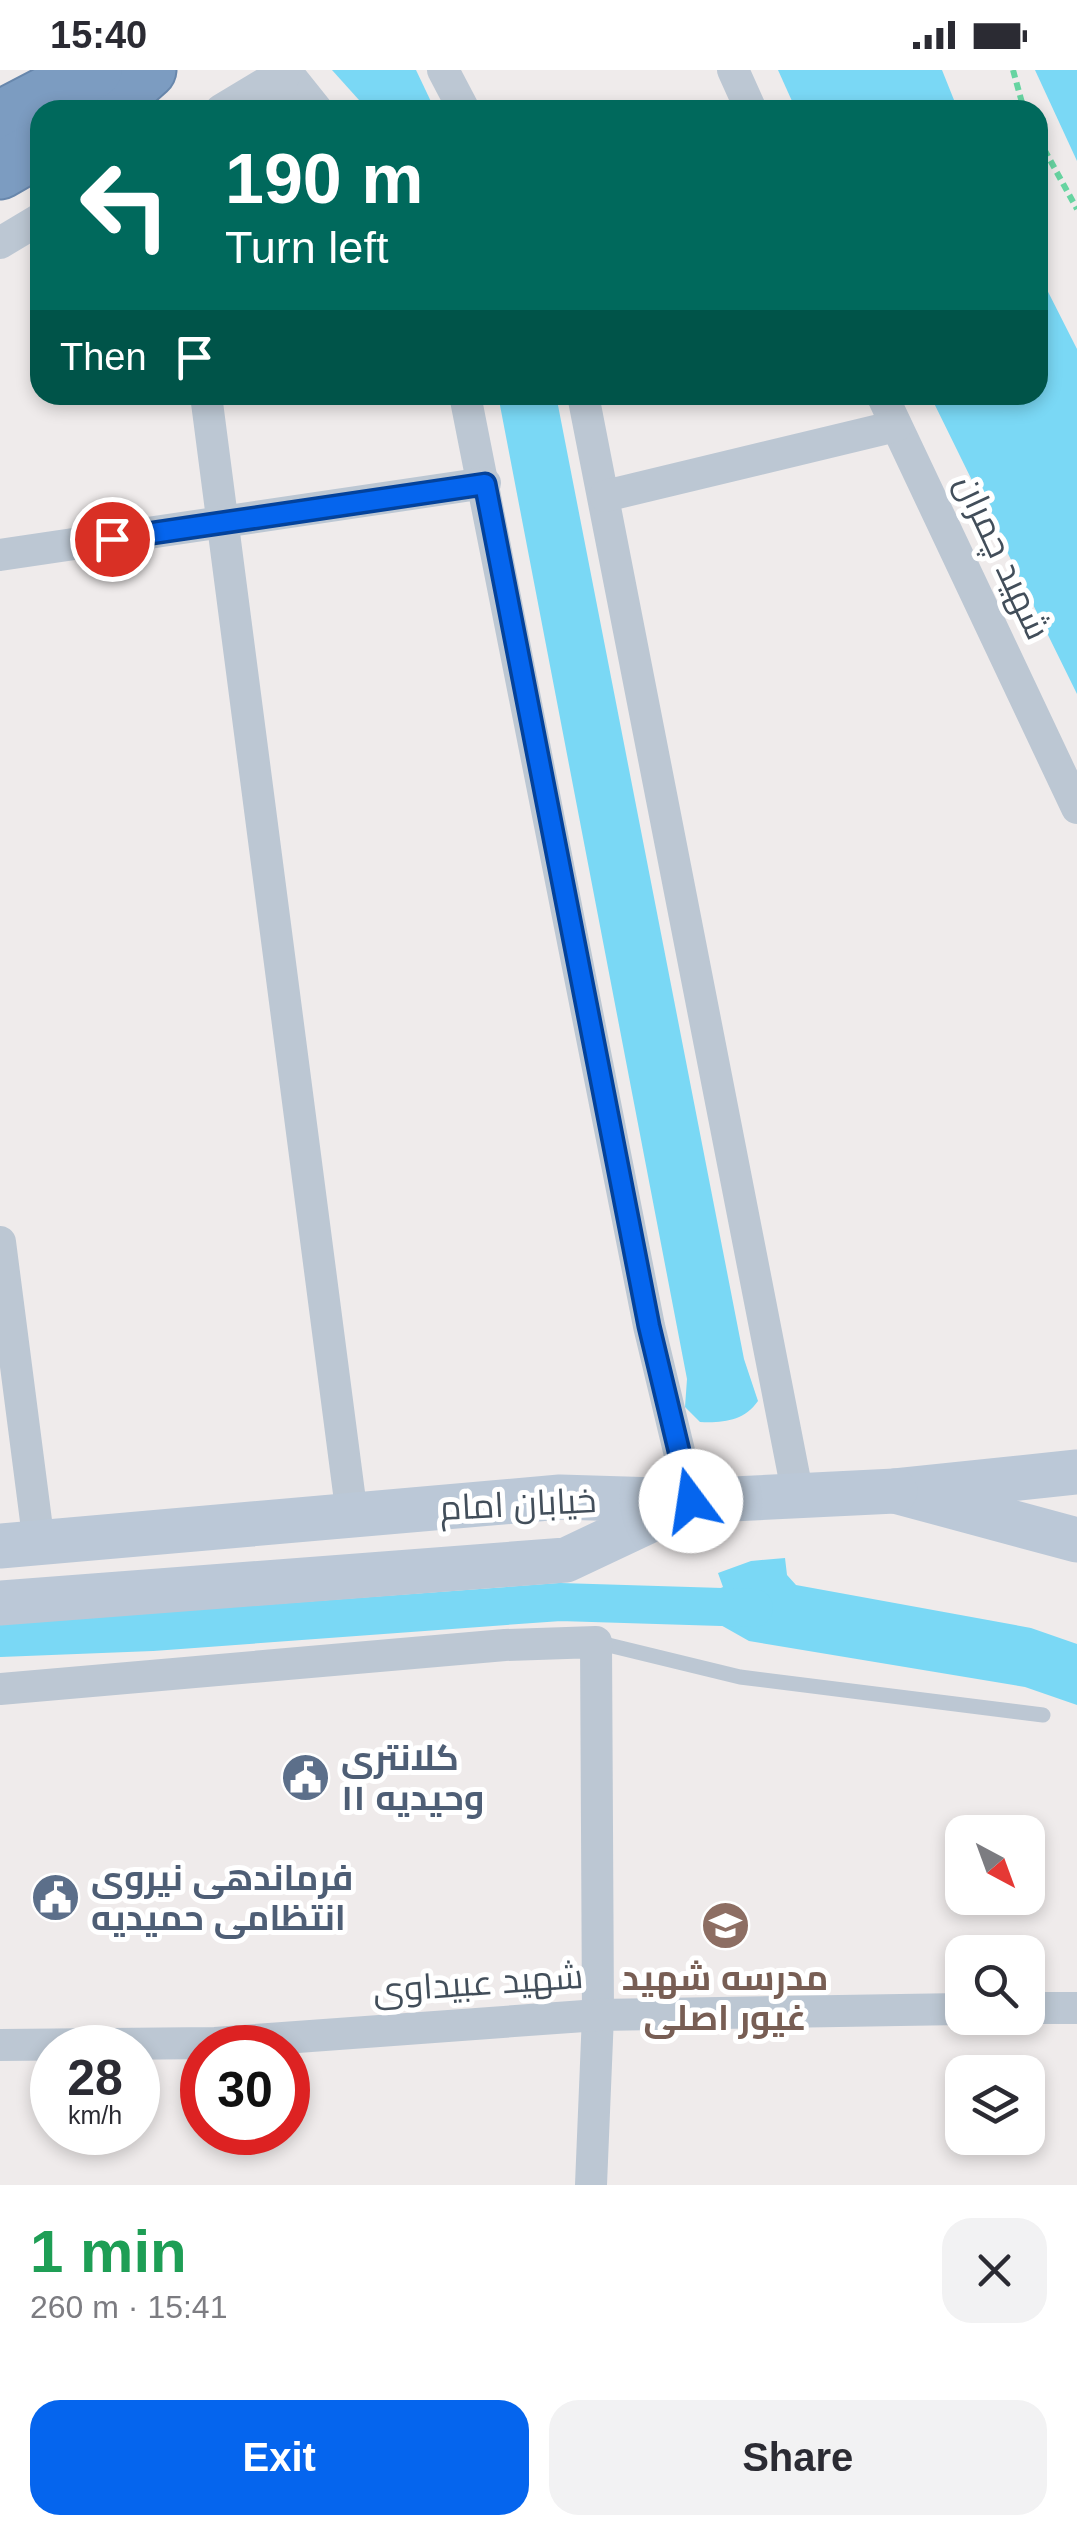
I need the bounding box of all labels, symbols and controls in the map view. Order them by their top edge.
text: 15:40 [50,14,147,56]
icon: left [60,140,190,270]
text: 190 m [225,140,423,218]
text: Turn left [225,222,388,273]
icon: arrive [167,330,222,385]
text: Then [60,336,147,378]
street label: شهید چمران [945,468,1059,647]
pin [70,497,155,582]
icon: arrive [85,512,140,567]
position arrow [639,1449,743,1553]
street label: خیابان امام [439,1480,598,1532]
place label: کلانتری ۱۱ وحیدیه [341,1738,484,1819]
public building icon: کلانتری ۱۱ وحیدیه [280,1752,332,1804]
north arrow [945,1815,1045,1915]
map controls [945,1815,1045,2155]
place label: فرماندهی نیروی انتظامی حمیدیه [91,1858,353,1939]
public building icon: فرماندهی نیروی انتظامی حمیدیه [30,1872,82,1924]
school or university icon: مدرسه شهید غیور اصلی [699,1900,751,1952]
button: search [945,1935,1045,2035]
street label: شهید عبیداوی [372,1956,585,2011]
place label: مدرسه شهید غیور اصلی [622,1958,828,2039]
speed limit sign: 30 [180,2025,310,2155]
text: 28 [67,2050,123,2106]
button: layers [945,2055,1045,2155]
text: km/h [68,2101,122,2129]
text: 1 min [30,2218,187,2285]
button: close [942,2218,1047,2323]
text: 260 m · 15:41 [30,2289,227,2325]
button: Exit [30,2400,529,2515]
button: Share [549,2400,1047,2515]

